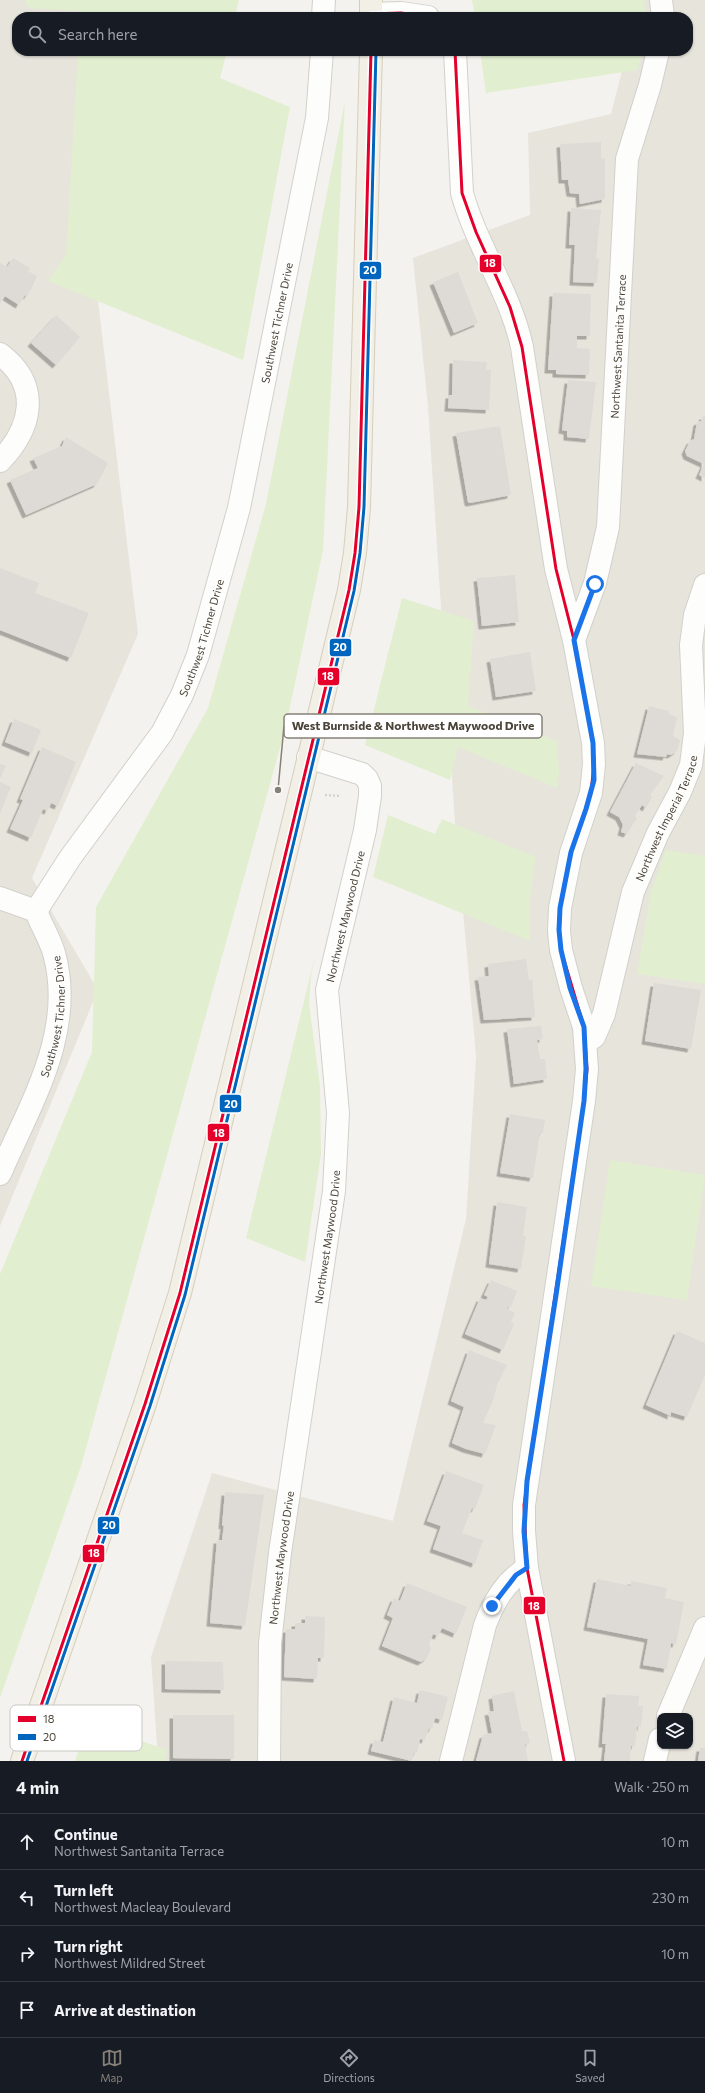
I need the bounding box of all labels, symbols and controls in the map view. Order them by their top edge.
search box [12,12,693,56]
icon: search [26,23,48,45]
text: Search here [58,25,137,43]
line badge: 18 [479,254,502,273]
text: 18 [484,256,496,269]
street label: Southwest Tichner Drive [258,261,295,384]
line badge: 20 [359,261,382,280]
text: 20 [363,263,377,276]
street label: Northwest Santanita Terrace [607,274,628,419]
route start [586,575,604,593]
street label: Southwest Tichner Drive [176,577,226,698]
line badge: 20 [329,638,352,657]
text: 20 [333,640,347,653]
line badge: 18 [317,667,340,686]
text: 18 [322,669,334,682]
callout: West Burnside & Northwest Maywood Drive [284,714,542,738]
text: West Burnside & Northwest Maywood Drive [292,718,534,732]
street label: Northwest Imperial Terrace [632,754,699,883]
street label: Northwest Maywood Drive [323,849,366,983]
street label: Southwest Tichner Drive [37,955,66,1079]
line badge: 20 [219,1094,242,1113]
text: 20 [224,1097,238,1110]
line badge: 18 [207,1123,230,1142]
text: 18 [213,1126,225,1139]
street label: Northwest Maywood Drive [311,1170,342,1305]
street label: Northwest Maywood Drive [266,1490,296,1625]
line badge: 20 [97,1516,120,1535]
text: 20 [102,1518,116,1531]
line badge: 18 [82,1544,105,1563]
text: 18 [88,1546,100,1559]
line badge: 18 [523,1596,546,1615]
route end [483,1597,501,1615]
text: 18 [528,1599,540,1612]
legend [10,1705,142,1751]
text: 18 [43,1712,55,1725]
map controls [657,1713,693,1749]
button: layers [657,1713,693,1749]
text: 20 [43,1730,56,1743]
text: 4 min [16,1777,59,1798]
text: Walk · 250 m [614,1779,689,1795]
text: Continue [54,1825,118,1843]
icon: ahead [16,1831,38,1853]
text: 10 m [661,1834,689,1850]
text: Northwest Santanita Terrace [54,1843,224,1859]
text: Turn left [54,1881,113,1899]
icon: left [16,1887,38,1909]
text: 230 m [652,1890,689,1906]
text: Northwest Macleay Boulevard [54,1899,231,1915]
text: Turn right [54,1937,123,1955]
icon: right [16,1943,38,1965]
text: 10 m [661,1946,689,1962]
text: Northwest Mildred Street [54,1955,205,1971]
icon: arrive [16,1999,38,2021]
text: Arrive at destination [54,2001,196,2019]
tab: Map [100,2047,123,2084]
tab: Directions [323,2047,375,2084]
tab: Saved [575,2047,605,2084]

